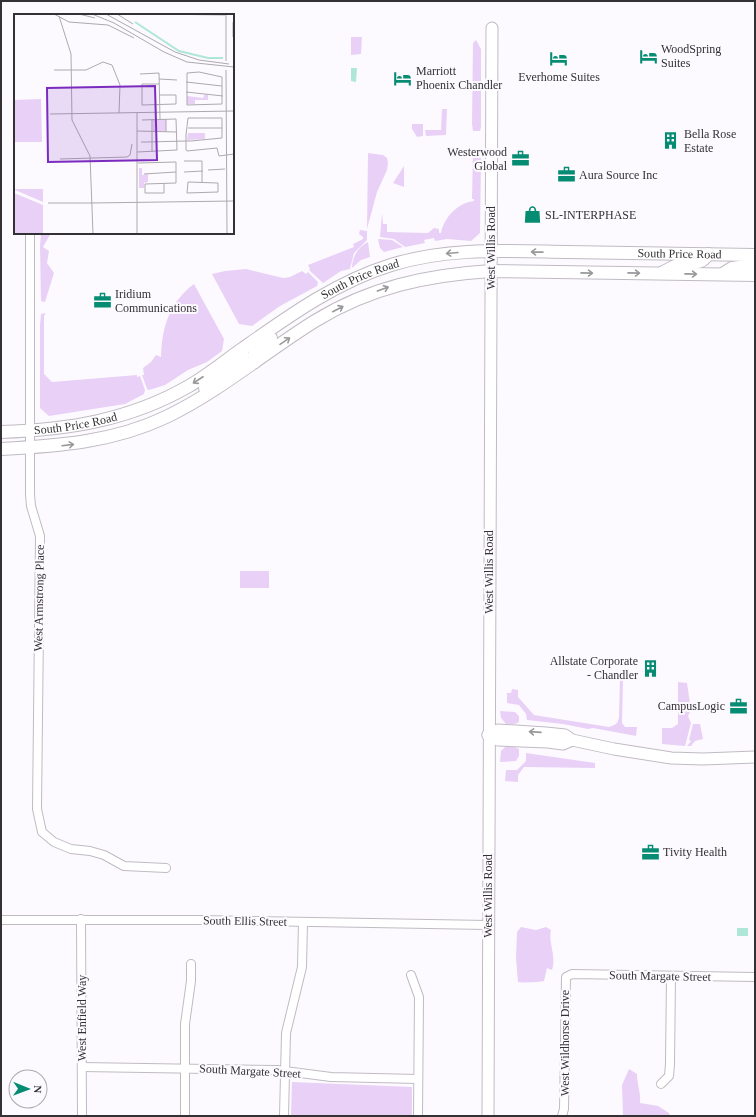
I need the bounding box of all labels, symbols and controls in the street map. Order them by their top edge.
inset map [14,14,234,234]
place label: WoodSpring Suites [661,42,721,70]
hotel icon: WoodSpring Suites [638,46,658,66]
hotel icon: Everhome Suites [549,48,569,68]
place label: Marriott Phoenix Chandler [416,64,502,92]
hotel icon: Marriott Phoenix Chandler [393,68,413,88]
place label: Everhome Suites [518,70,600,84]
place label: Bella Rose Estate [684,127,736,155]
building icon: Bella Rose Estate [661,131,681,151]
place label: Westerwood Global [447,145,508,173]
office icon: Westerwood Global [510,149,530,169]
office icon: Aura Source Inc [556,165,576,185]
place label: Aura Source Inc [579,168,658,182]
shop icon: SL-INTERPHASE [522,205,542,225]
street label: West Willis Road [484,206,498,290]
place label: SL-INTERPHASE [545,208,636,222]
street label: South Price Road [637,246,722,261]
one-way arrow [531,248,544,256]
one-way arrow [446,250,459,257]
street label: South Price Road [318,256,401,302]
one-way arrow [580,269,593,277]
one-way arrow [627,269,640,277]
one-way arrow [684,271,697,278]
one-way arrow [377,285,389,293]
place label: Iridium Communications [115,287,197,315]
office icon: Iridium Communications [92,291,112,311]
one-way arrow [331,305,343,312]
one-way arrow [280,337,291,345]
one-way arrow [193,376,204,384]
street label: South Price Road [33,410,119,437]
one-way arrow [61,441,74,449]
street label: West Willis Road [482,530,496,614]
street label: West Armstrong Place [31,544,47,652]
place label: Allstate Corporate - Chandler [550,654,638,682]
building icon: Allstate Corporate - Chandler [641,658,661,678]
office icon: CampusLogic [728,696,748,716]
place label: CampusLogic [658,699,725,713]
one-way arrow [529,728,542,735]
office icon: Tivity Health [640,842,660,862]
place label: Tivity Health [663,845,727,859]
street label: West Willis Road [481,854,495,938]
street label: South Ellis Street [203,913,288,929]
street label: South Margate Street [609,968,712,984]
street label: West Enfield Way [75,975,89,1061]
street label: West Wildhorse Drive [558,990,572,1096]
street label: South Margate Street [199,1061,302,1081]
north arrow [8,1069,48,1109]
text: N [32,1085,44,1093]

